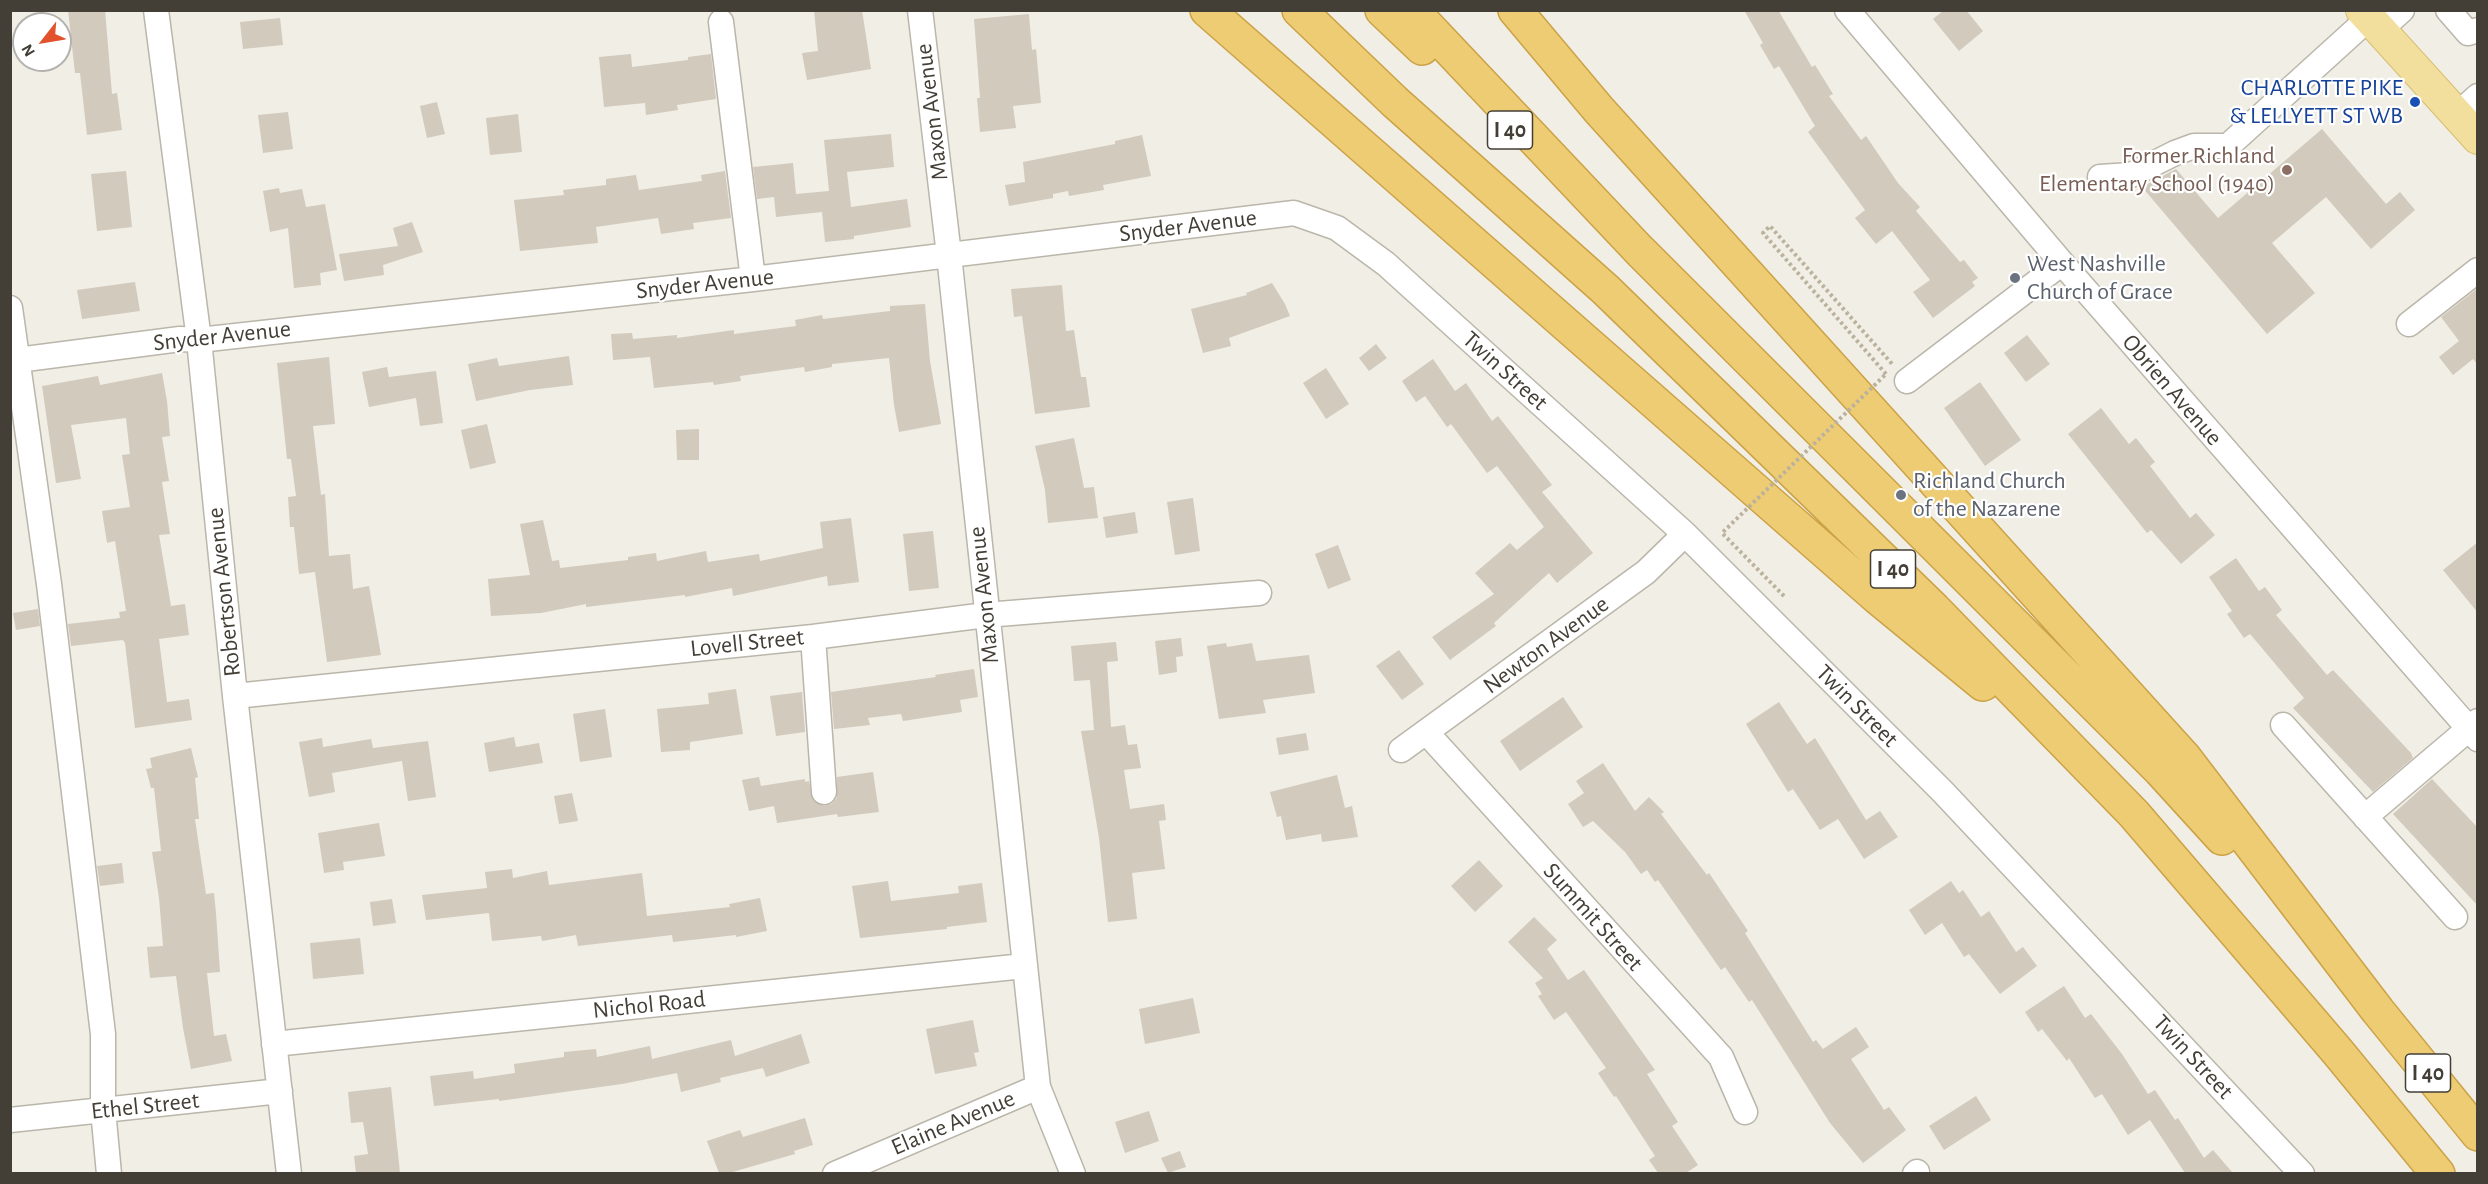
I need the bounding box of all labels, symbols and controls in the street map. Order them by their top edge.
north arrow [12,12,72,72]
text: N [19,41,38,59]
street label: Maxon Avenue [909,42,955,182]
place label: CHARLOTTE PIKE & LELLYETT ST WB [2229,74,2403,130]
marker: CHARLOTTE PIKE & LELLYETT ST WB [2408,95,2422,109]
road number: I 40 [1488,111,1532,149]
place label: Former Richland Elementary School (1940) [2039,142,2275,198]
marker: Former Richland Elementary School (1940) [2280,163,2294,177]
street label: Snyder Avenue [1118,203,1258,249]
place label: West Nashville Church of Grace [2027,250,2173,306]
street label: Snyder Avenue [635,262,775,306]
marker: West Nashville Church of Grace [2008,271,2022,285]
street label: Snyder Avenue [152,314,292,358]
street label: Twin Street [1456,325,1554,417]
street label: Obrien Avenue [2116,328,2228,452]
place label: Richland Church of the Nazarene [1913,467,2066,523]
marker: Richland Church of the Nazarene [1894,488,1908,502]
street label: Robertson Avenue [201,506,247,678]
street label: Maxon Avenue [962,525,1006,665]
road number: I 40 [1870,550,1916,588]
street label: Newton Avenue [1478,590,1614,700]
street label: Lovell Street [689,623,805,663]
street label: Twin Street [1810,659,1904,753]
street label: Summit Street [1537,857,1649,977]
street label: Nichol Road [591,985,707,1025]
street label: Twin Street [2147,1009,2239,1105]
road number: I 40 [2406,1054,2450,1092]
street label: Elaine Avenue [887,1084,1019,1162]
street label: Ethel Street [89,1086,201,1126]

